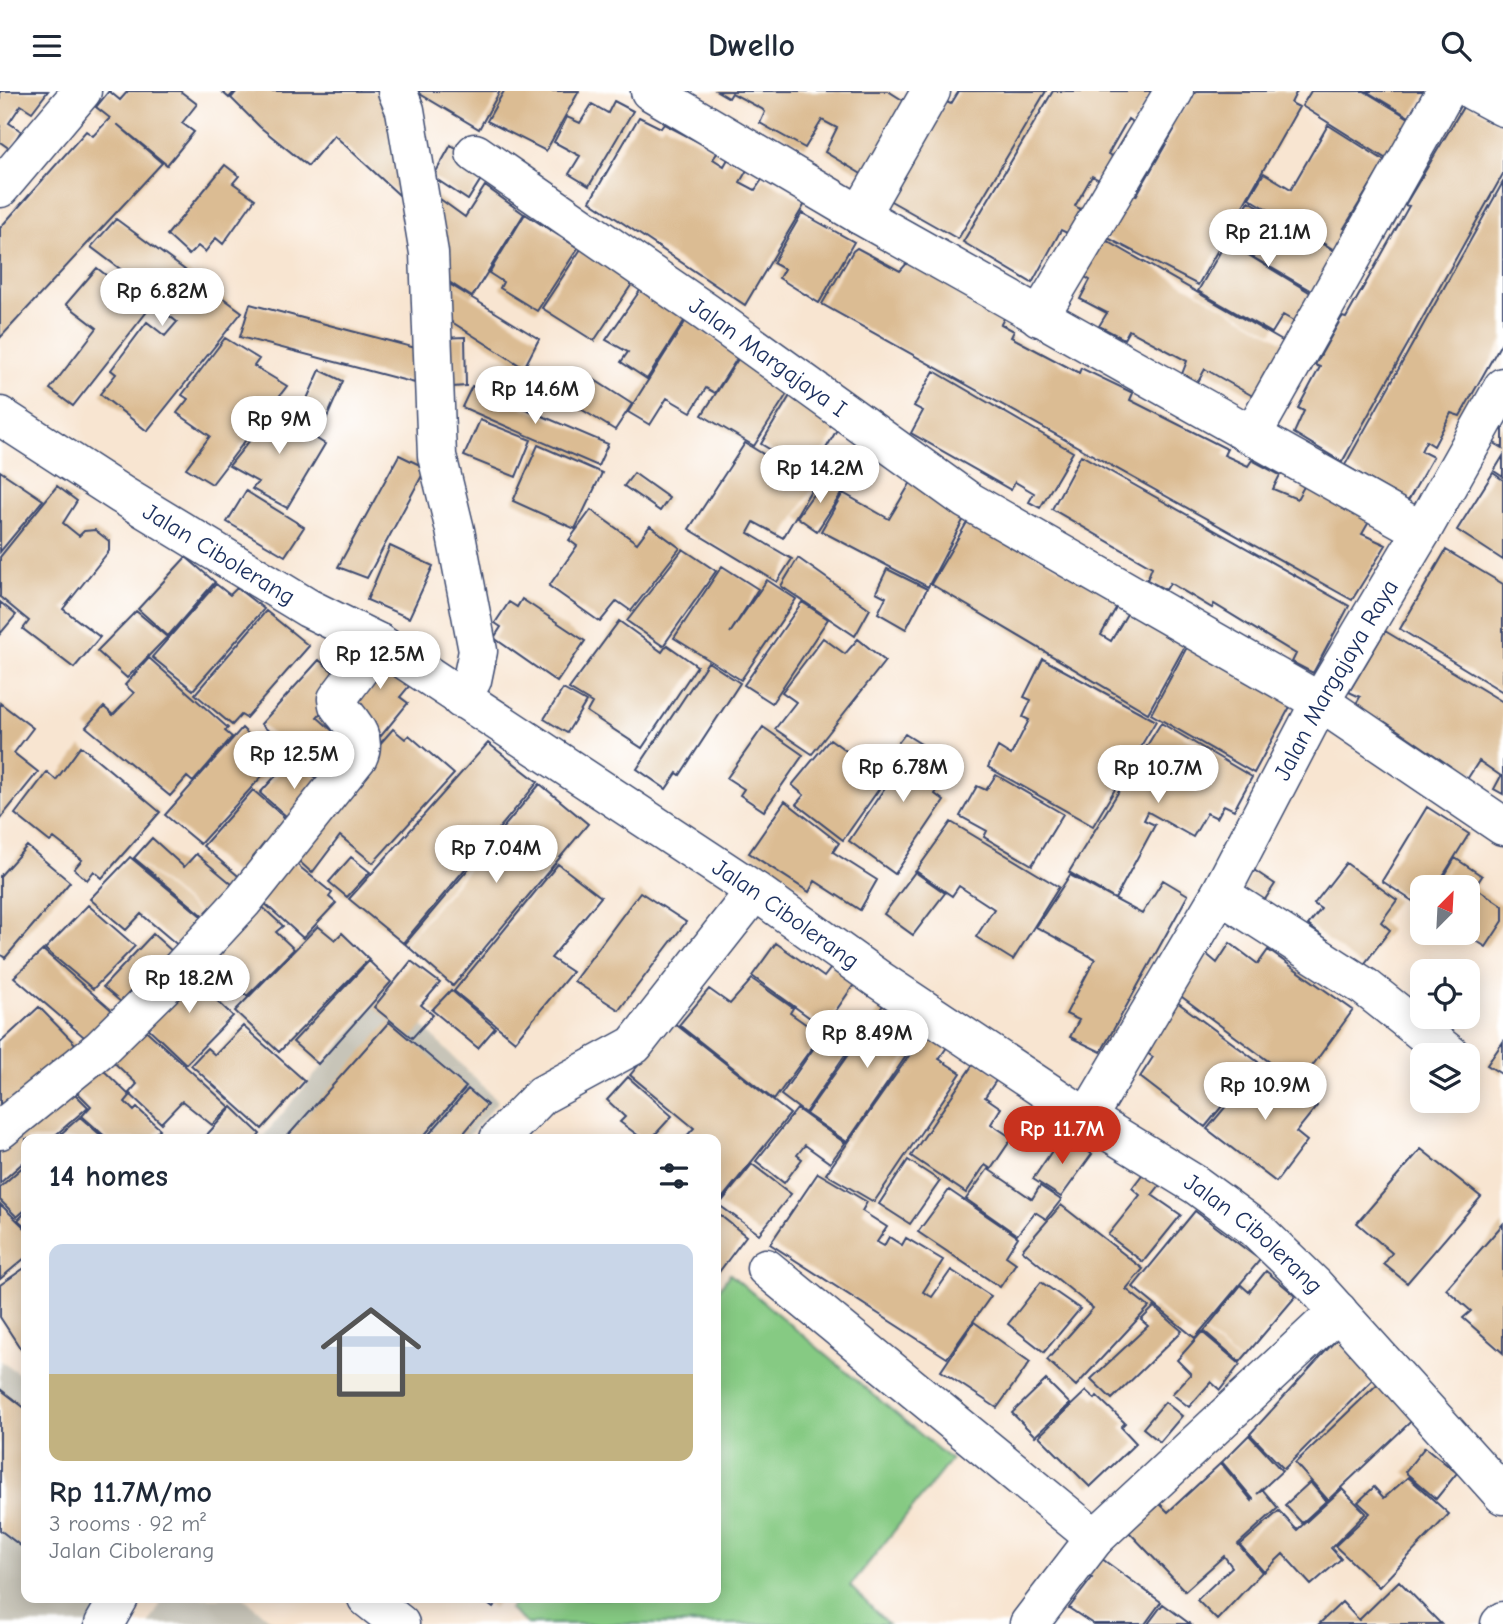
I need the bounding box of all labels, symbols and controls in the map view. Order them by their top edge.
icon: menu [28,27,66,65]
text: Dwello [708,27,795,64]
icon: search [1437,27,1475,65]
pin: Rp 21.1M [1196,209,1340,269]
text: Rp 21.1M [1225,218,1311,245]
pin: Rp 6.82M [90,268,234,328]
text: Rp 6.82M [116,277,208,304]
street label: Jalan Margajaya I [684,291,852,423]
pin: Rp 14.6M [463,367,607,426]
text: Rp 14.6M [491,375,579,402]
pin: Rp 9M [230,397,328,456]
text: Rp 9M [247,405,311,432]
pin: Rp 14.2M [748,445,892,505]
text: Rp 14.2M [776,454,864,481]
street label: Jalan Cibolerang [138,497,300,611]
street label: Jalan Margajaya Raya [1268,574,1404,785]
pin: Rp 12.5M [308,631,452,691]
text: Rp 12.5M [336,640,425,667]
pin: Rp 12.5M [222,731,366,791]
text: Rp 12.5M [250,740,339,767]
pin: Rp 6.78M [831,745,975,804]
pin: Rp 10.7M [1086,745,1230,805]
text: Rp 6.78M [858,753,948,780]
text: Rp 10.7M [1114,754,1202,781]
pin: Rp 7.04M [424,825,568,885]
text: Rp 7.04M [451,834,541,861]
street label: Jalan Cibolerang [707,853,865,975]
north arrow [1410,875,1480,945]
map controls [1410,875,1480,1113]
pin: Rp 18.2M [117,955,261,1015]
button: locate [1410,959,1480,1029]
text: Rp 18.2M [145,964,233,991]
pin: Rp 8.49M [795,1011,939,1070]
text: Rp 8.49M [822,1019,912,1046]
button: layers [1410,1043,1480,1113]
pin: Rp 10.9M [1193,1063,1337,1122]
text: Rp 10.9M [1220,1071,1310,1098]
pin: Rp 11.7M [990,1107,1134,1166]
text: Rp 11.7M [1020,1115,1104,1142]
icon: filters [655,1157,693,1195]
text: 14 homes [49,1159,168,1194]
street label: Jalan Cibolerang [1179,1167,1329,1299]
icon: home [308,1289,434,1415]
text: Rp 11.7M/mo [49,1475,212,1510]
text: 3 rooms · 92 m² [49,1510,206,1537]
text: Jalan Cibolerang [49,1537,215,1564]

